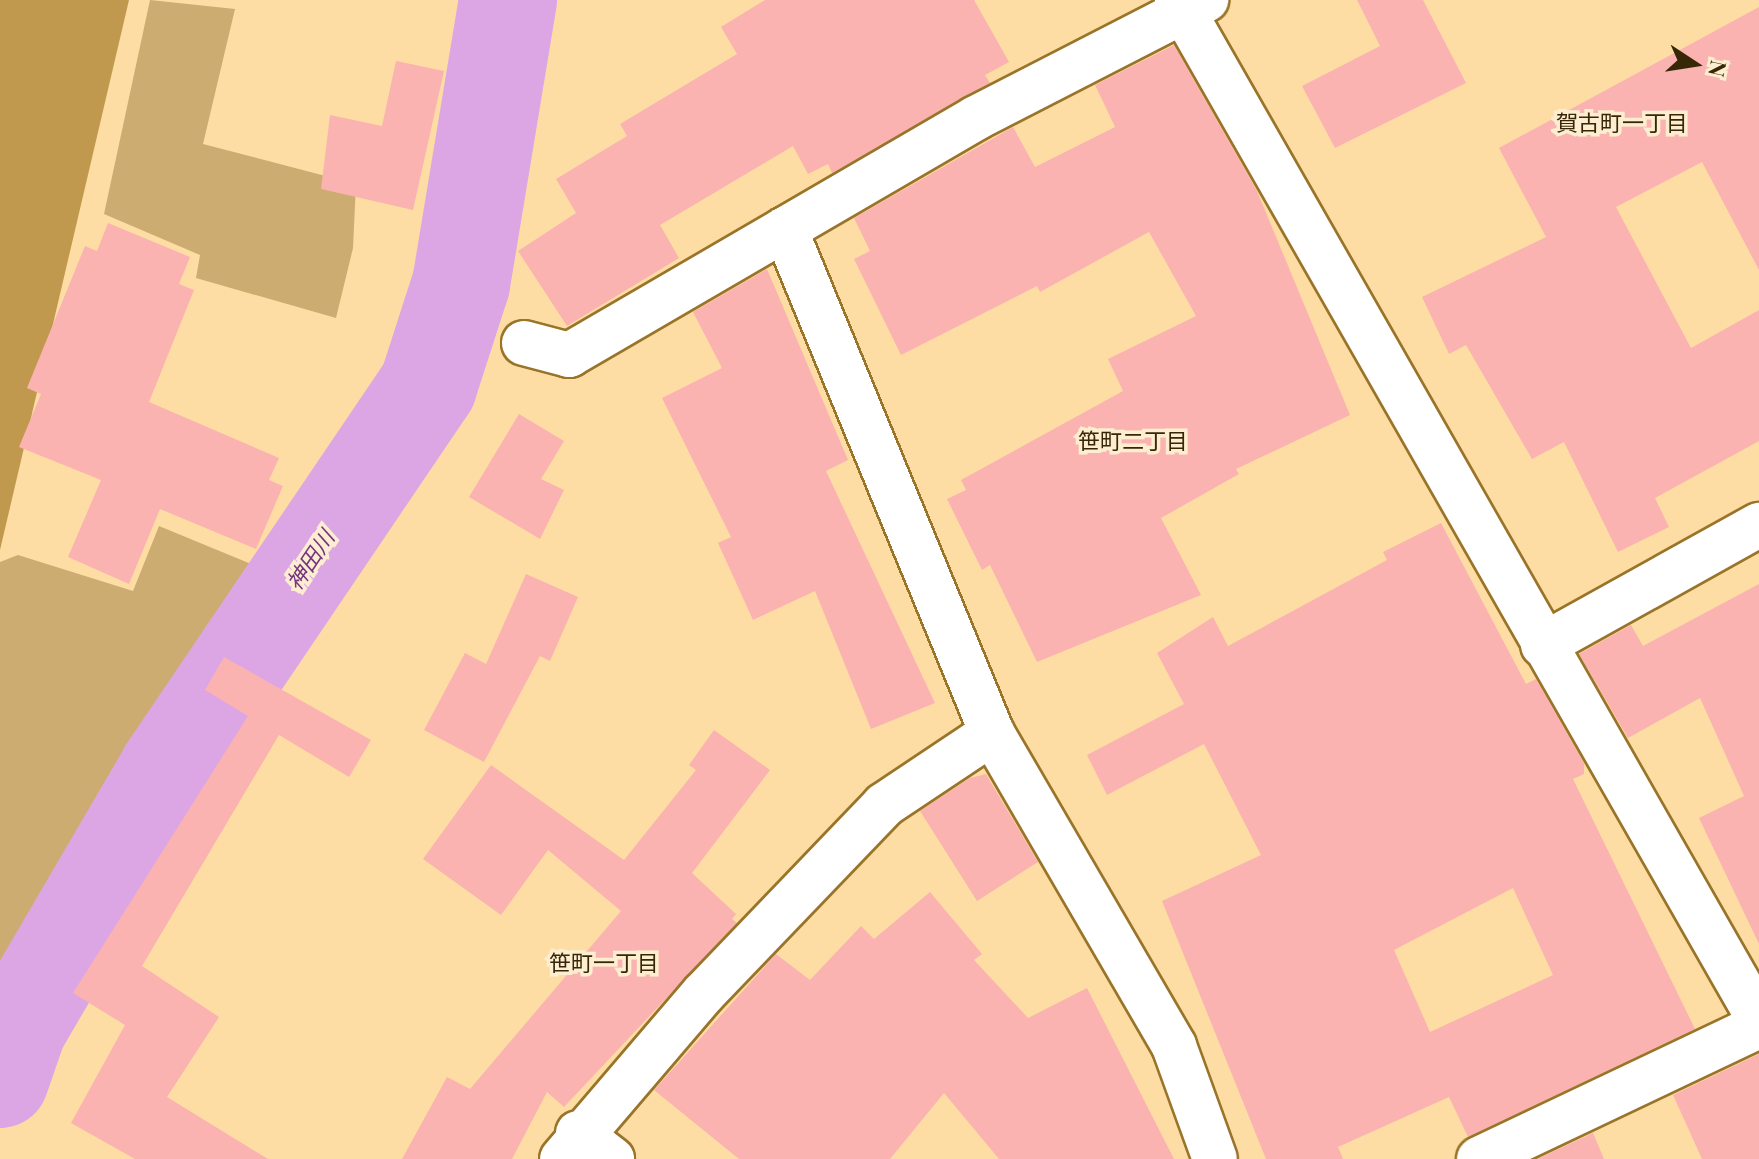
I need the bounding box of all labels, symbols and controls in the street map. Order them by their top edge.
north arrow [1655,24,1735,104]
text: N [1702,58,1735,80]
district label: 賀古町一丁目 [1556,110,1688,136]
district label: 笹町二丁目 [1078,428,1188,454]
water label: 神田川 [281,525,339,595]
district label: 笹町一丁目 [549,950,659,976]

